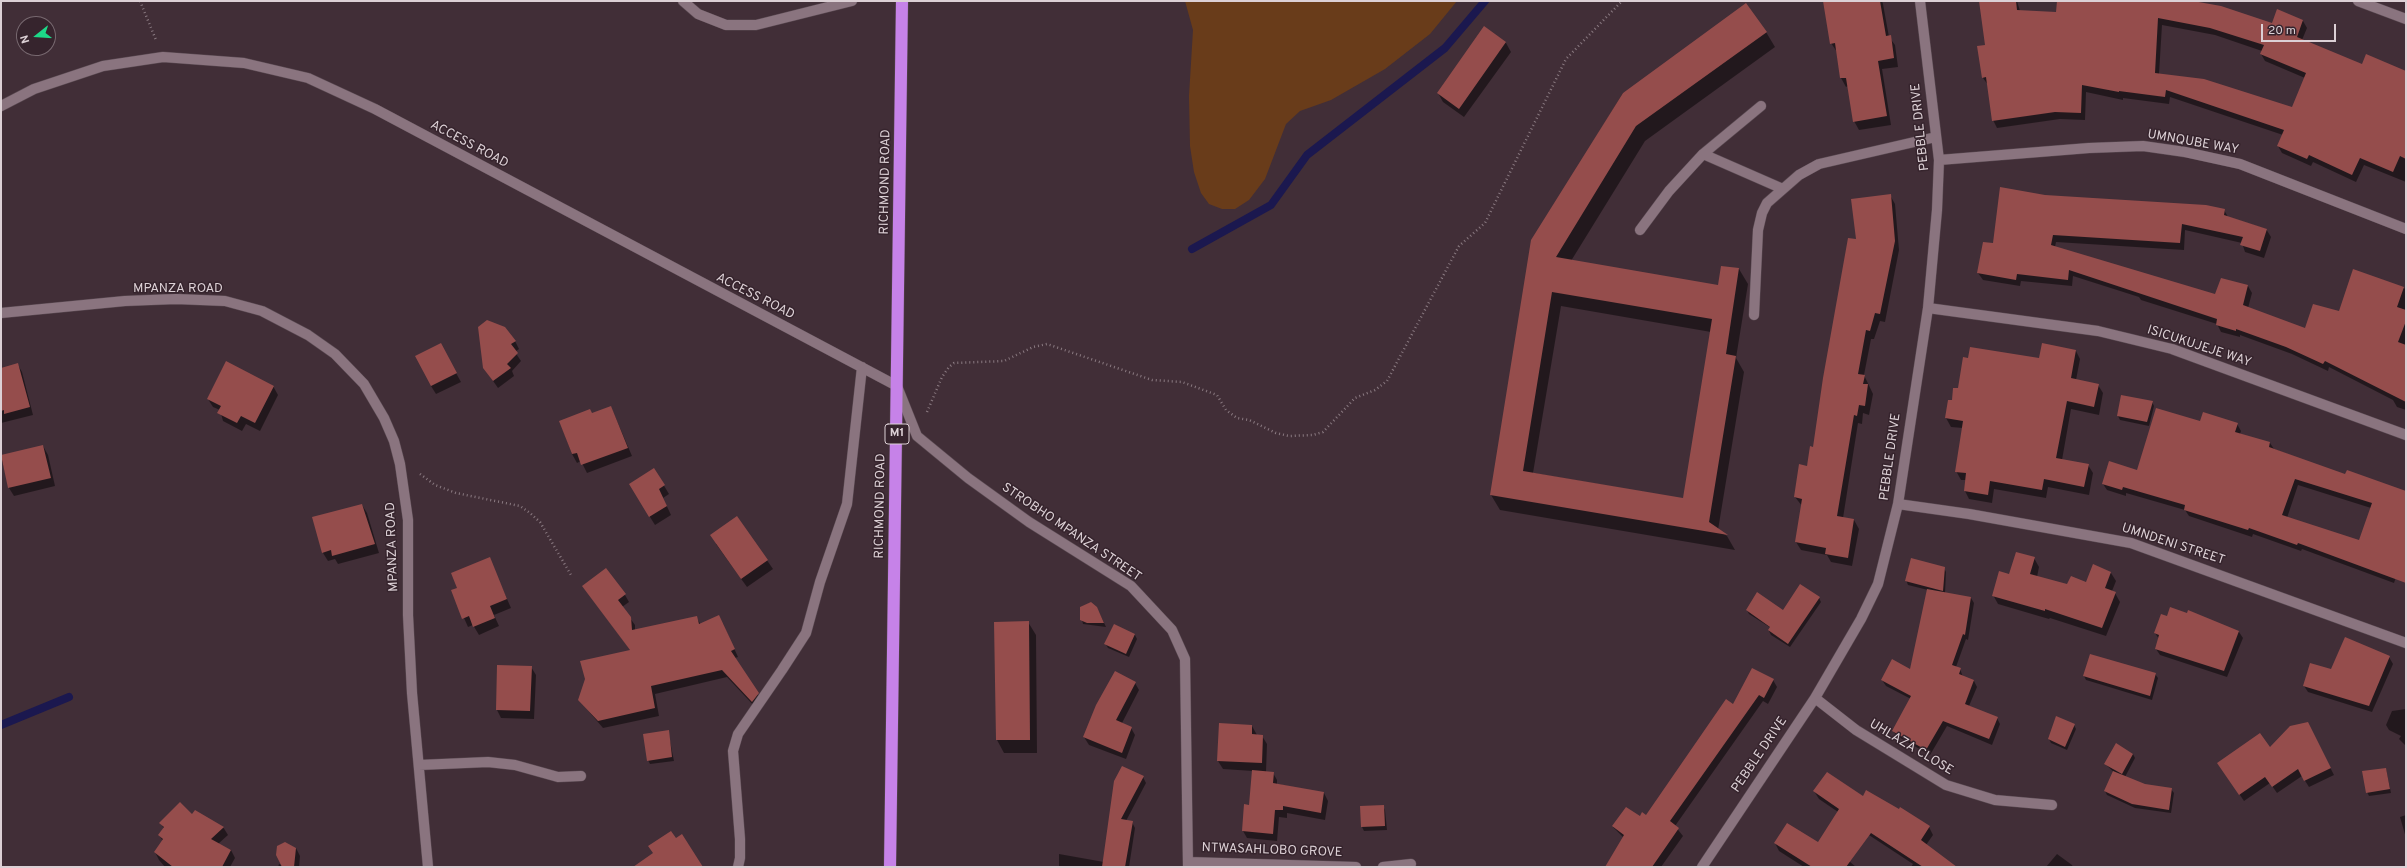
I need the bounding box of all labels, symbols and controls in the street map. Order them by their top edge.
north arrow [16,16,56,56]
scale bar [2263,16,2338,42]
text: 20 m [2268,23,2296,39]
text: N [18,33,33,45]
street label: PEBBLE DRIVE [1909,82,1933,172]
street label: ACCESS ROAD [427,118,511,172]
street label: UMNQUBE WAY [2146,127,2240,159]
street label: RICHMOND ROAD [877,129,895,235]
street label: ACCESS ROAD [713,271,797,323]
street label: MPANZA ROAD [133,281,223,297]
street label: ISICUKUJEJE WAY [2145,323,2253,371]
street label: PEBBLE DRIVE [1877,412,1905,502]
road number: M1 [885,424,909,444]
street label: RICHMOND ROAD [872,453,890,559]
street label: STROBHO MPANZA STREET [998,480,1144,586]
street label: MPANZA ROAD [384,502,402,592]
street label: UMNDENI STREET [2119,521,2227,569]
street label: PEBBLE DRIVE [1729,714,1791,796]
street label: UHLAZA CLOSE [1866,717,1956,779]
street label: NTWASAHLOBO GROVE [1201,841,1343,861]

